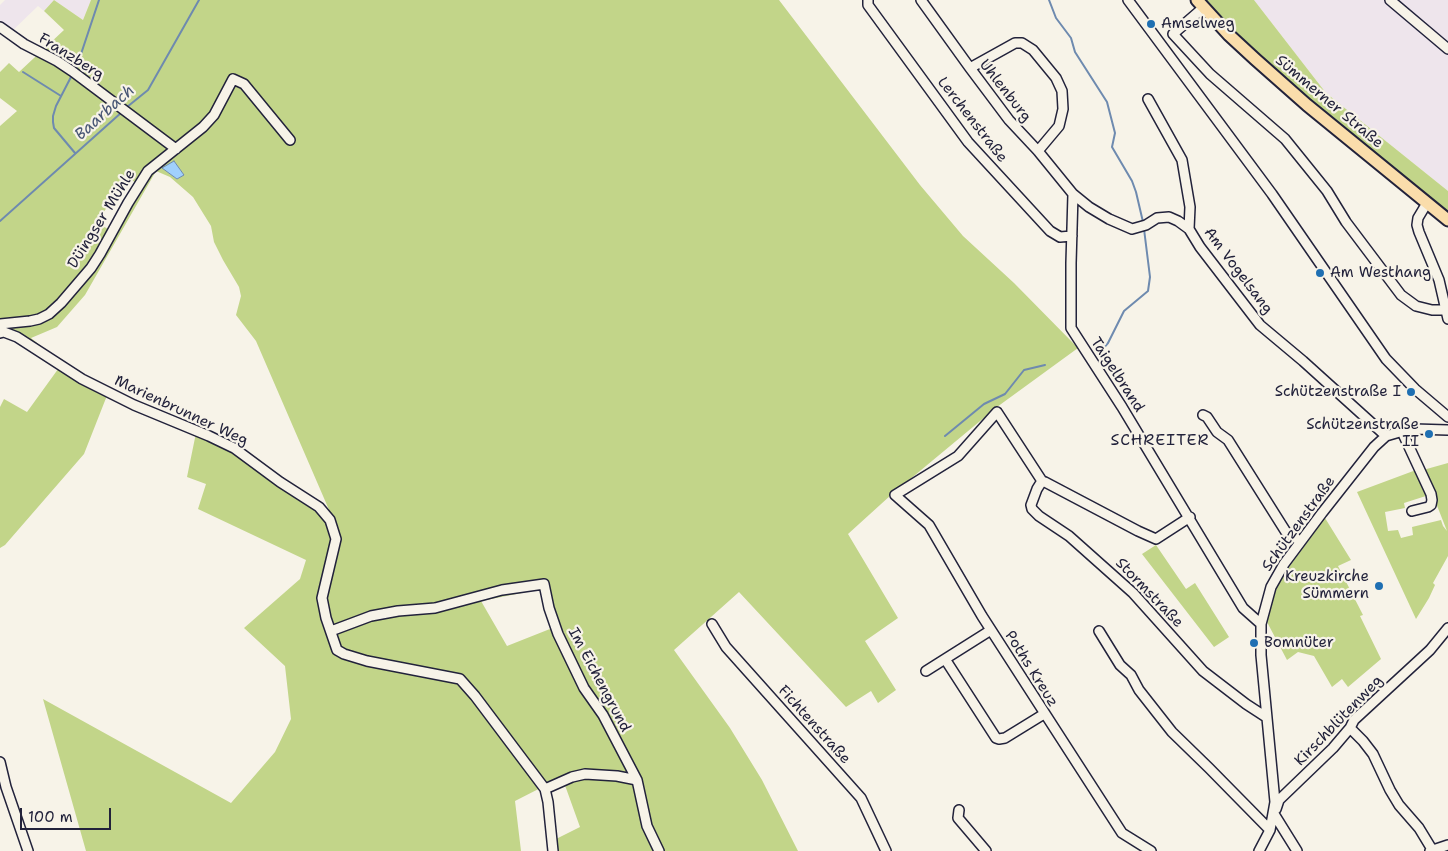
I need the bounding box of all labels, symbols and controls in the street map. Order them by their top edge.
place label: Amselweg [1161,15,1235,33]
marker: Amselweg [1145,18,1157,30]
street label: Franzberg [35,30,107,84]
street label: Sümmerner Straße [1271,52,1387,152]
street label: Uhlenburg [975,56,1035,126]
street label: Lerchenstraße [933,74,1011,166]
water label: Baarbach [71,81,139,145]
street label: Düingser Mühle [64,166,140,272]
street label: Am Vogelsang [1200,224,1276,318]
place label: Am Westhang [1330,264,1431,282]
marker: Am Westhang [1314,267,1326,279]
street label: Taigelbrand [1086,334,1148,416]
street label: Marienbrunner Weg [111,372,251,450]
place label: Schützenstraße I [1275,383,1401,401]
marker: Schützenstraße I [1405,386,1417,398]
place label: Schützenstraße II [1306,416,1419,451]
marker: Schützenstraße II [1423,428,1435,440]
district label: SCHREITER [1109,431,1211,451]
street label: Schützenstraße [1259,473,1339,575]
street label: Stormstraße [1111,554,1187,632]
place label: Kreuzkirche Sümmern [1285,568,1369,603]
marker: Kreuzkirche Sümmern [1373,580,1385,592]
street label: Im Eichengrund [564,625,634,735]
street label: Poths Kreuz [1001,628,1061,710]
place label: Bomnüter [1264,634,1334,652]
marker: Bomnüter [1248,637,1260,649]
street label: Kirschblütenweg [1291,672,1387,770]
street label: Fichtenstraße [774,682,854,768]
scale bar [22,798,114,830]
text: 100 m [28,807,73,827]

